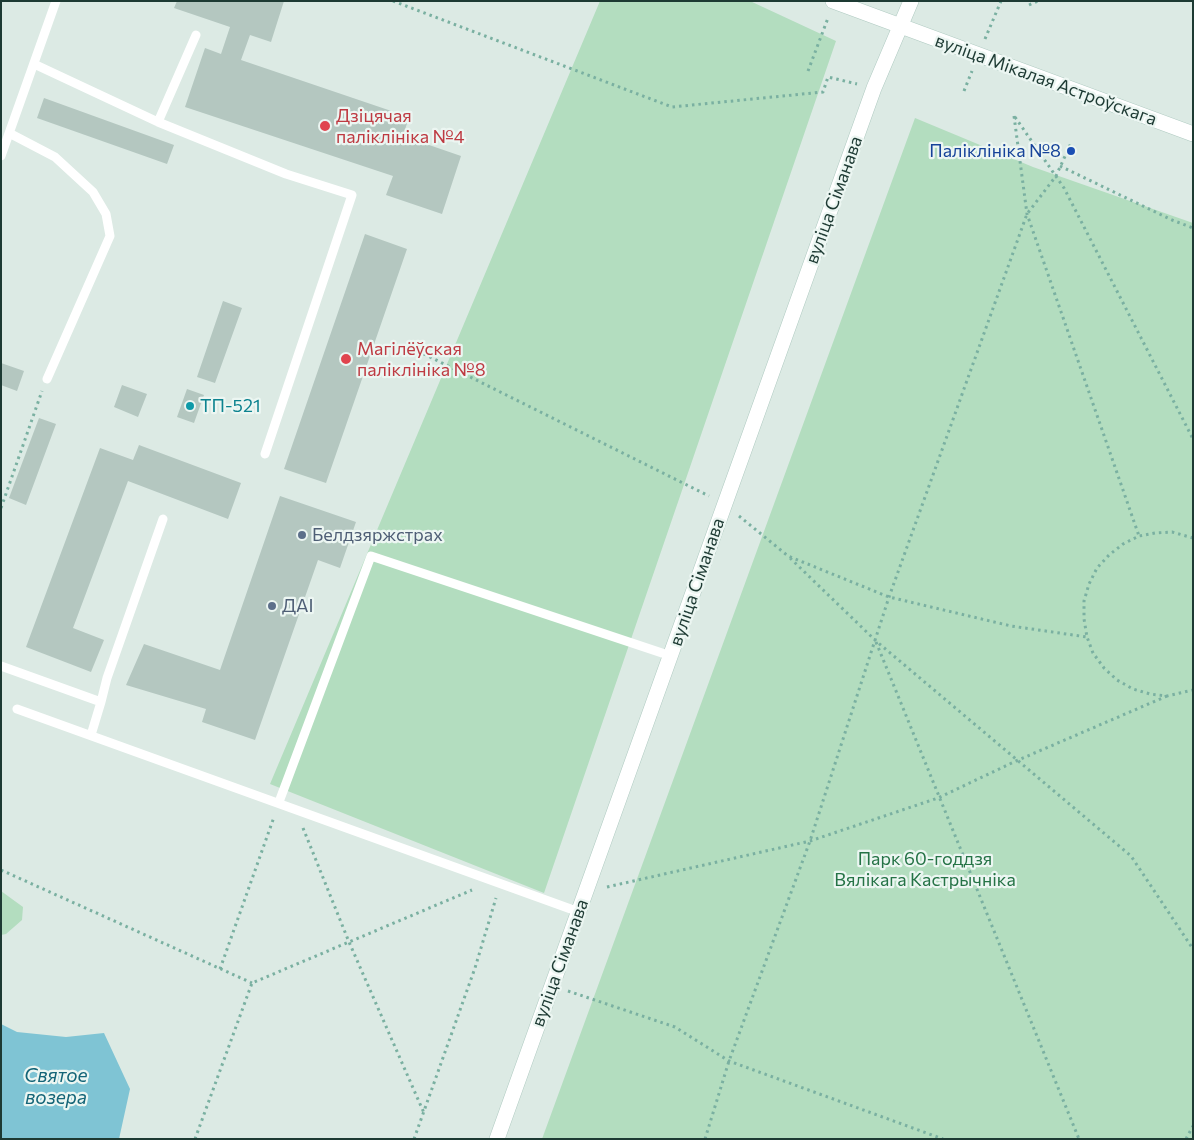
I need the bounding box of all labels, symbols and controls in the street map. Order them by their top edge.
street label: вуліца Мікалая Астроўскага [932,30,1160,130]
place label: Дзіцячая паліклініка №4 [336,105,464,148]
marker: Дзіцячая паліклініка №4 [318,119,332,133]
street label: вуліца Сіманава [801,133,867,267]
place label: Паліклініка №8 [929,140,1061,162]
marker: Паліклініка №8 [1065,145,1077,157]
place label: Магілёўская паліклініка №8 [357,338,486,380]
marker: Магілёўская паліклініка №8 [339,352,353,366]
place label: ТП-521 [200,395,261,417]
marker: ТП-521 [184,400,196,412]
street label: вуліца Сіманава [665,515,729,649]
place label: Белдзяржстрах [312,524,443,546]
marker: Белдзяржстрах [296,529,308,541]
place label: ДАІ [282,595,314,617]
marker: ДАІ [266,600,278,612]
park label: Парк 60-годдзя Вялікага Кастрычніка [834,848,1016,891]
street label: вуліца Сіманава [527,896,593,1030]
water label: Святое возера [24,1065,88,1109]

